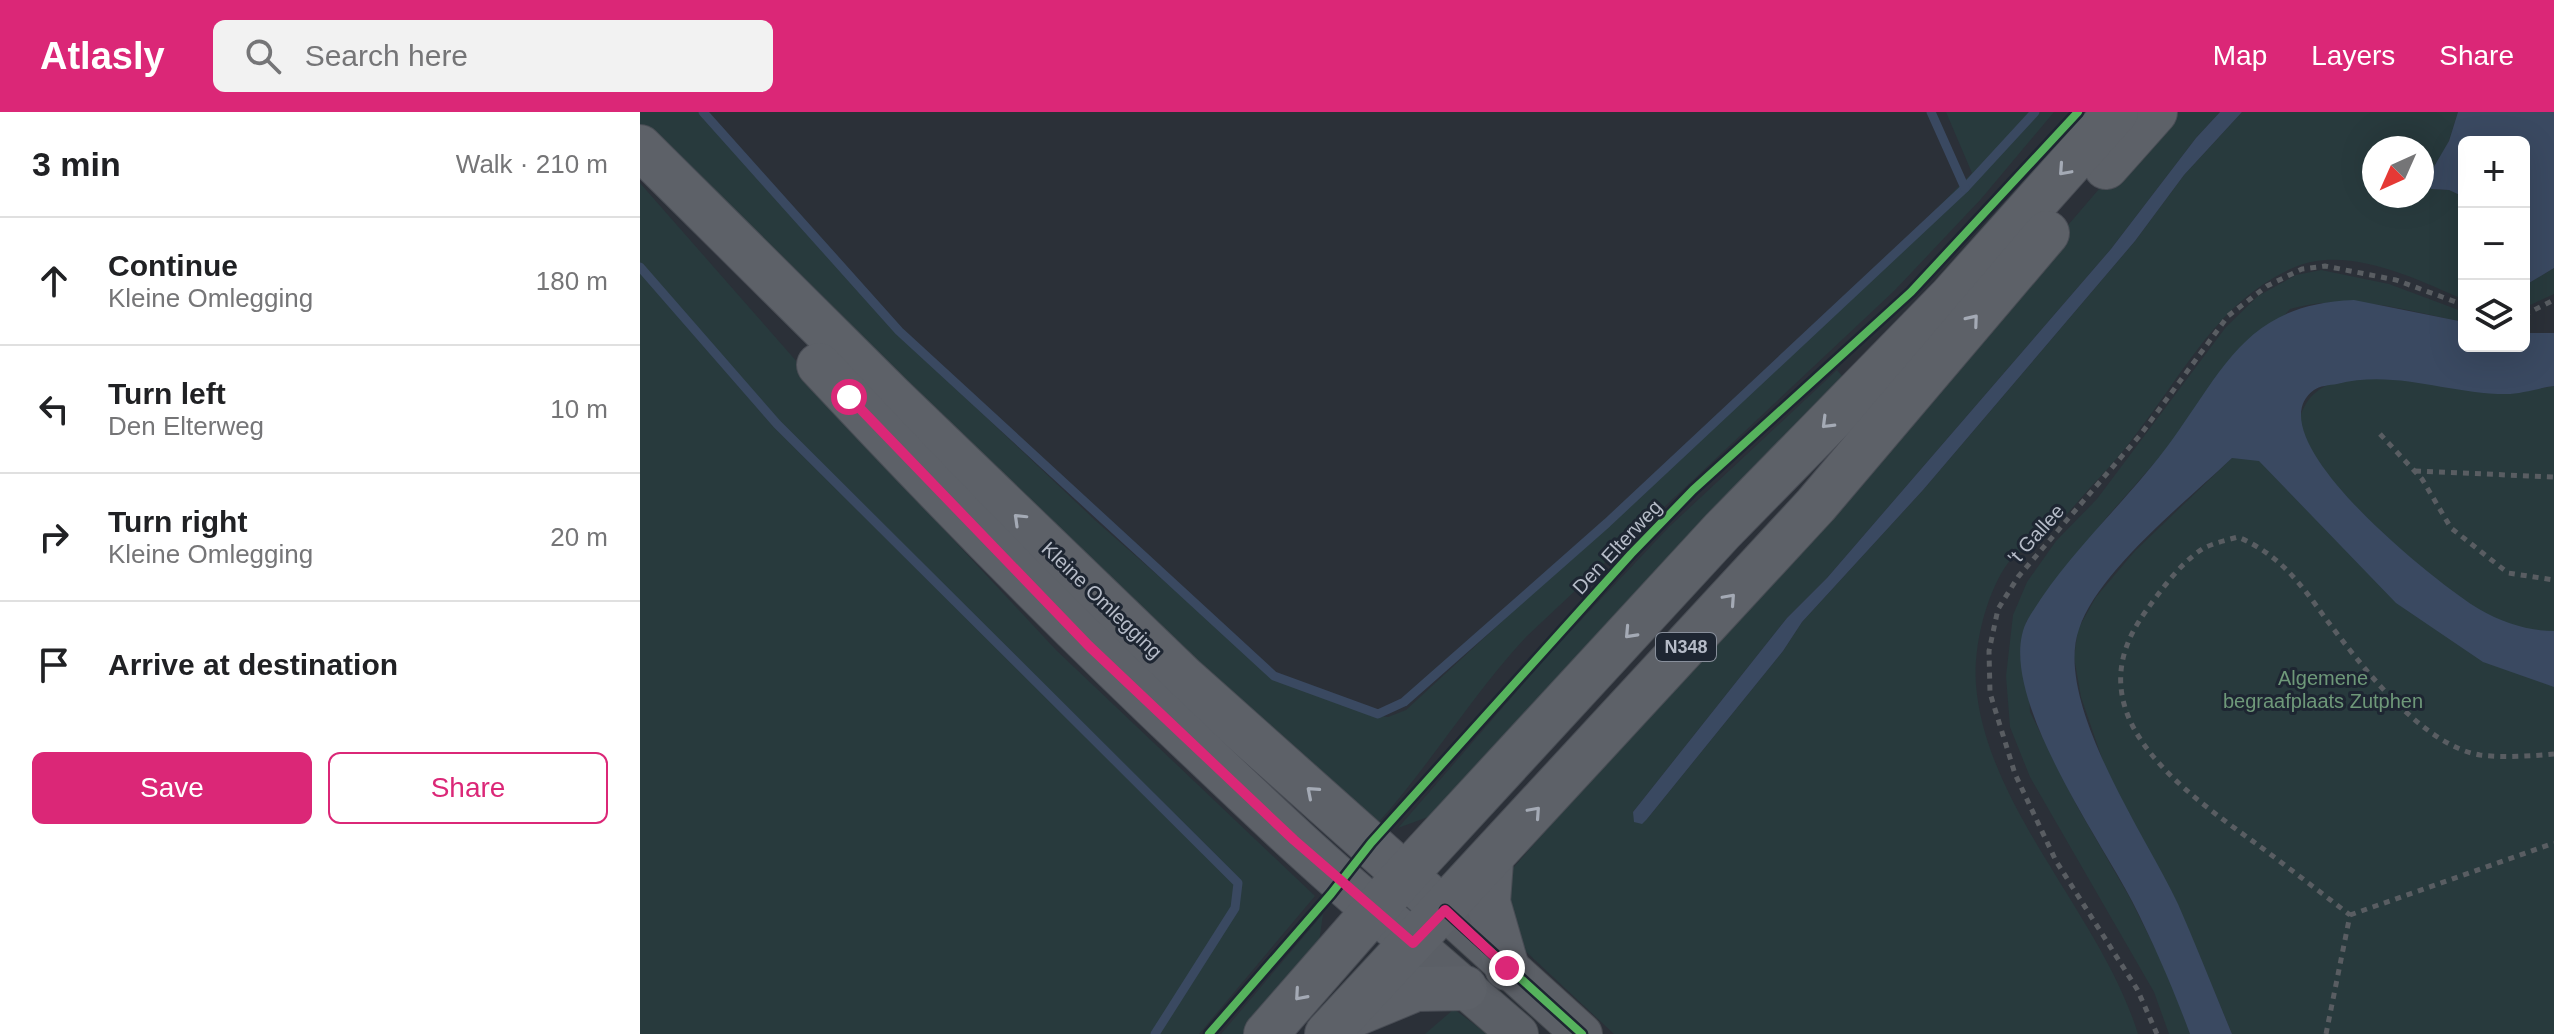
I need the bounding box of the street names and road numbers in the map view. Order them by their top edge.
street label: Den Elterweg [1568,496,1666,598]
street label: 't Gallee [2003,500,2069,568]
street label: Kleine Omlegging [1038,537,1166,663]
road number: N348 [1656,633,1716,661]

